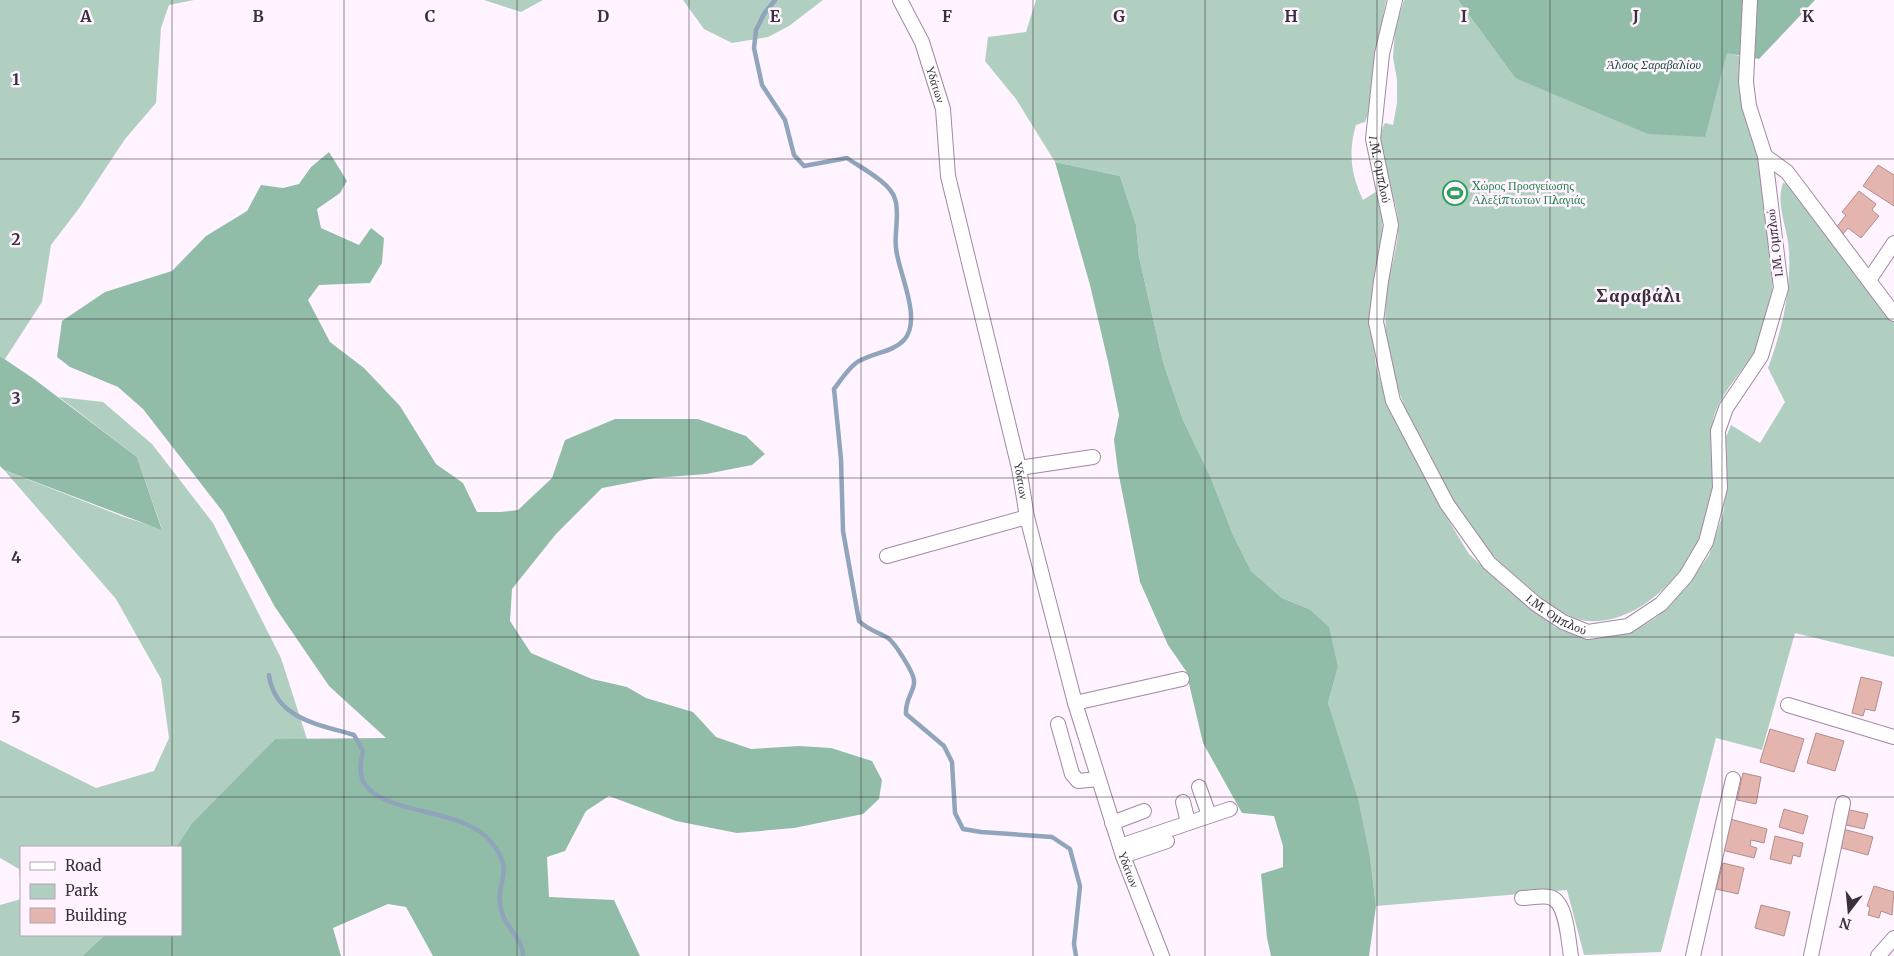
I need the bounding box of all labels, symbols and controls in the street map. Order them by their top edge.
text: A [79,6,92,26]
text: B [252,6,264,26]
text: C [425,6,435,26]
text: D [597,6,609,26]
text: E [770,6,781,26]
text: F [942,6,952,26]
text: G [1113,6,1125,26]
text: H [1284,6,1298,26]
text: I [1461,6,1467,26]
text: J [1632,6,1639,26]
text: K [1802,6,1814,26]
park label: Άλσος Σαραβαλίου [1606,57,1701,72]
street label: Υδάτων [923,64,949,105]
text: 1 [12,69,20,89]
street label: Ι.Μ. Ομπλού [1366,135,1394,204]
place label: Χώρος Προσγείωσης Αλεξίπτωτων Πλαγιάς [1472,178,1585,207]
sports icon: Χώρος Προσγείωσης Αλεξίπτωτων Πλαγιάς [1442,180,1468,206]
street label: Ι.Μ. Ομπλού [1763,208,1786,278]
text: 2 [11,229,21,249]
district label: Σαραβάλι [1596,284,1682,307]
text: 3 [11,388,21,408]
street label: Υδάτων [1011,460,1032,501]
text: 4 [11,547,21,567]
street label: Ι.Μ. Ομπλού [1523,591,1589,638]
text: 5 [11,707,21,727]
legend [20,846,182,936]
street label: Υδάτων [1115,849,1143,890]
text: Road [65,856,101,875]
text: Park [65,881,99,900]
north arrow [1824,886,1874,936]
text: Building [65,906,127,925]
text: N [1838,913,1853,934]

